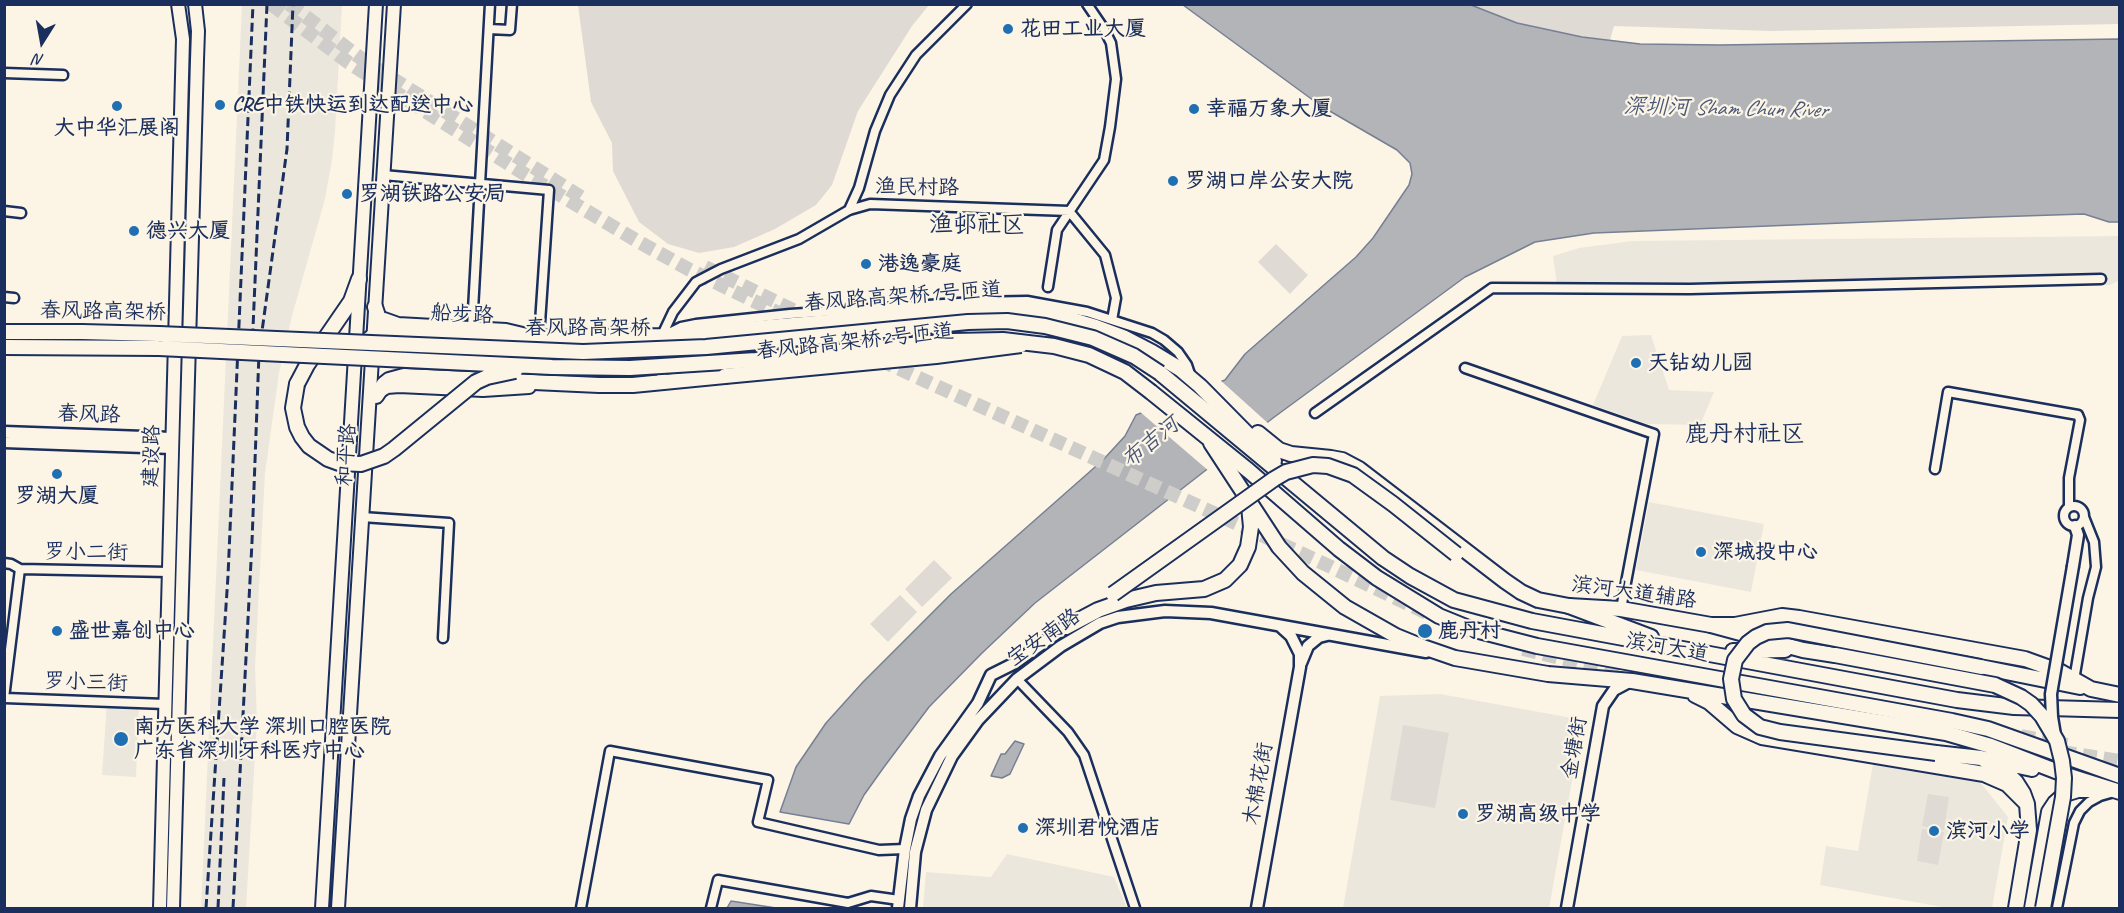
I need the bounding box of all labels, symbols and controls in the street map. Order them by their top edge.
north arrow [12,12,72,72]
place label: 花田工业大厦 [1020,16,1146,42]
marker: 花田工业大厦 [1001,22,1015,36]
text: N [32,49,45,70]
place label: CRE中铁快运到达配送中心 [232,92,473,118]
water label: 深圳河 Sham Chun River [1623,94,1827,124]
place label: 幸福万象大厦 [1206,96,1332,122]
marker: CRE中铁快运到达配送中心 [213,98,227,112]
marker: 大中华汇展阁 [110,99,124,113]
marker: 幸福万象大厦 [1187,102,1201,116]
place label: 大中华汇展阁 [54,115,180,141]
place label: 罗湖口岸公安大院 [1185,168,1353,194]
marker: 罗湖口岸公安大院 [1166,174,1180,188]
street label: 渔民村路 [875,175,959,201]
place label: 罗湖铁路公安局 [359,181,506,207]
marker: 罗湖铁路公安局 [340,187,354,201]
district label: 渔邨社区 [929,212,1025,240]
place label: 德兴大厦 [146,218,230,244]
marker: 德兴大厦 [127,224,141,238]
place label: 港逸豪庭 [878,251,962,277]
marker: 港逸豪庭 [859,257,873,271]
street label: 春风路高架桥1号匝道 [803,278,1003,316]
street label: 春风路高架桥 [40,298,166,326]
street label: 船步路 [430,301,494,329]
street label: 春风路高架桥 [525,315,651,341]
street label: 春风路高架桥2号匝道 [755,319,955,365]
place label: 天钻幼儿园 [1648,350,1753,376]
marker: 天钻幼儿园 [1629,356,1643,370]
street label: 春风路 [57,401,121,429]
water label: 布吉河 [1117,412,1185,474]
district label: 鹿丹村社区 [1685,421,1805,449]
street label: 和平路 [332,423,362,487]
street label: 建设路 [138,424,166,488]
marker: 罗湖大厦 [50,467,64,481]
place label: 罗湖大厦 [15,483,99,509]
place label: 深城投中心 [1713,539,1818,565]
street label: 罗小二街 [44,540,128,566]
marker: 深城投中心 [1694,545,1708,559]
street label: 滨河大道辅路 [1570,572,1698,614]
street label: 宝安南路 [1002,604,1086,672]
place label: 盛世嘉创中心 [69,618,195,644]
place label: 鹿丹村 [1438,618,1501,644]
marker: 鹿丹村 [1416,622,1434,640]
marker: 盛世嘉创中心 [50,624,64,638]
street label: 滨河大道 [1623,628,1711,668]
street label: 罗小三街 [44,669,128,697]
place label: 南方医科大学 深圳口腔医院 广东省深圳牙科医疗中心 [134,714,391,764]
street label: 金塘街 [1557,715,1593,781]
marker: 南方医科大学 深圳口腔医院 广东省深圳牙科医疗中心 [112,730,130,748]
street label: 木棉花街 [1239,740,1279,828]
place label: 罗湖高级中学 [1475,801,1601,827]
marker: 罗湖高级中学 [1456,807,1470,821]
place label: 深圳君悦酒店 [1035,815,1161,841]
place label: 滨河小学 [1946,818,2030,844]
marker: 深圳君悦酒店 [1016,821,1030,835]
marker: 滨河小学 [1927,824,1941,838]

